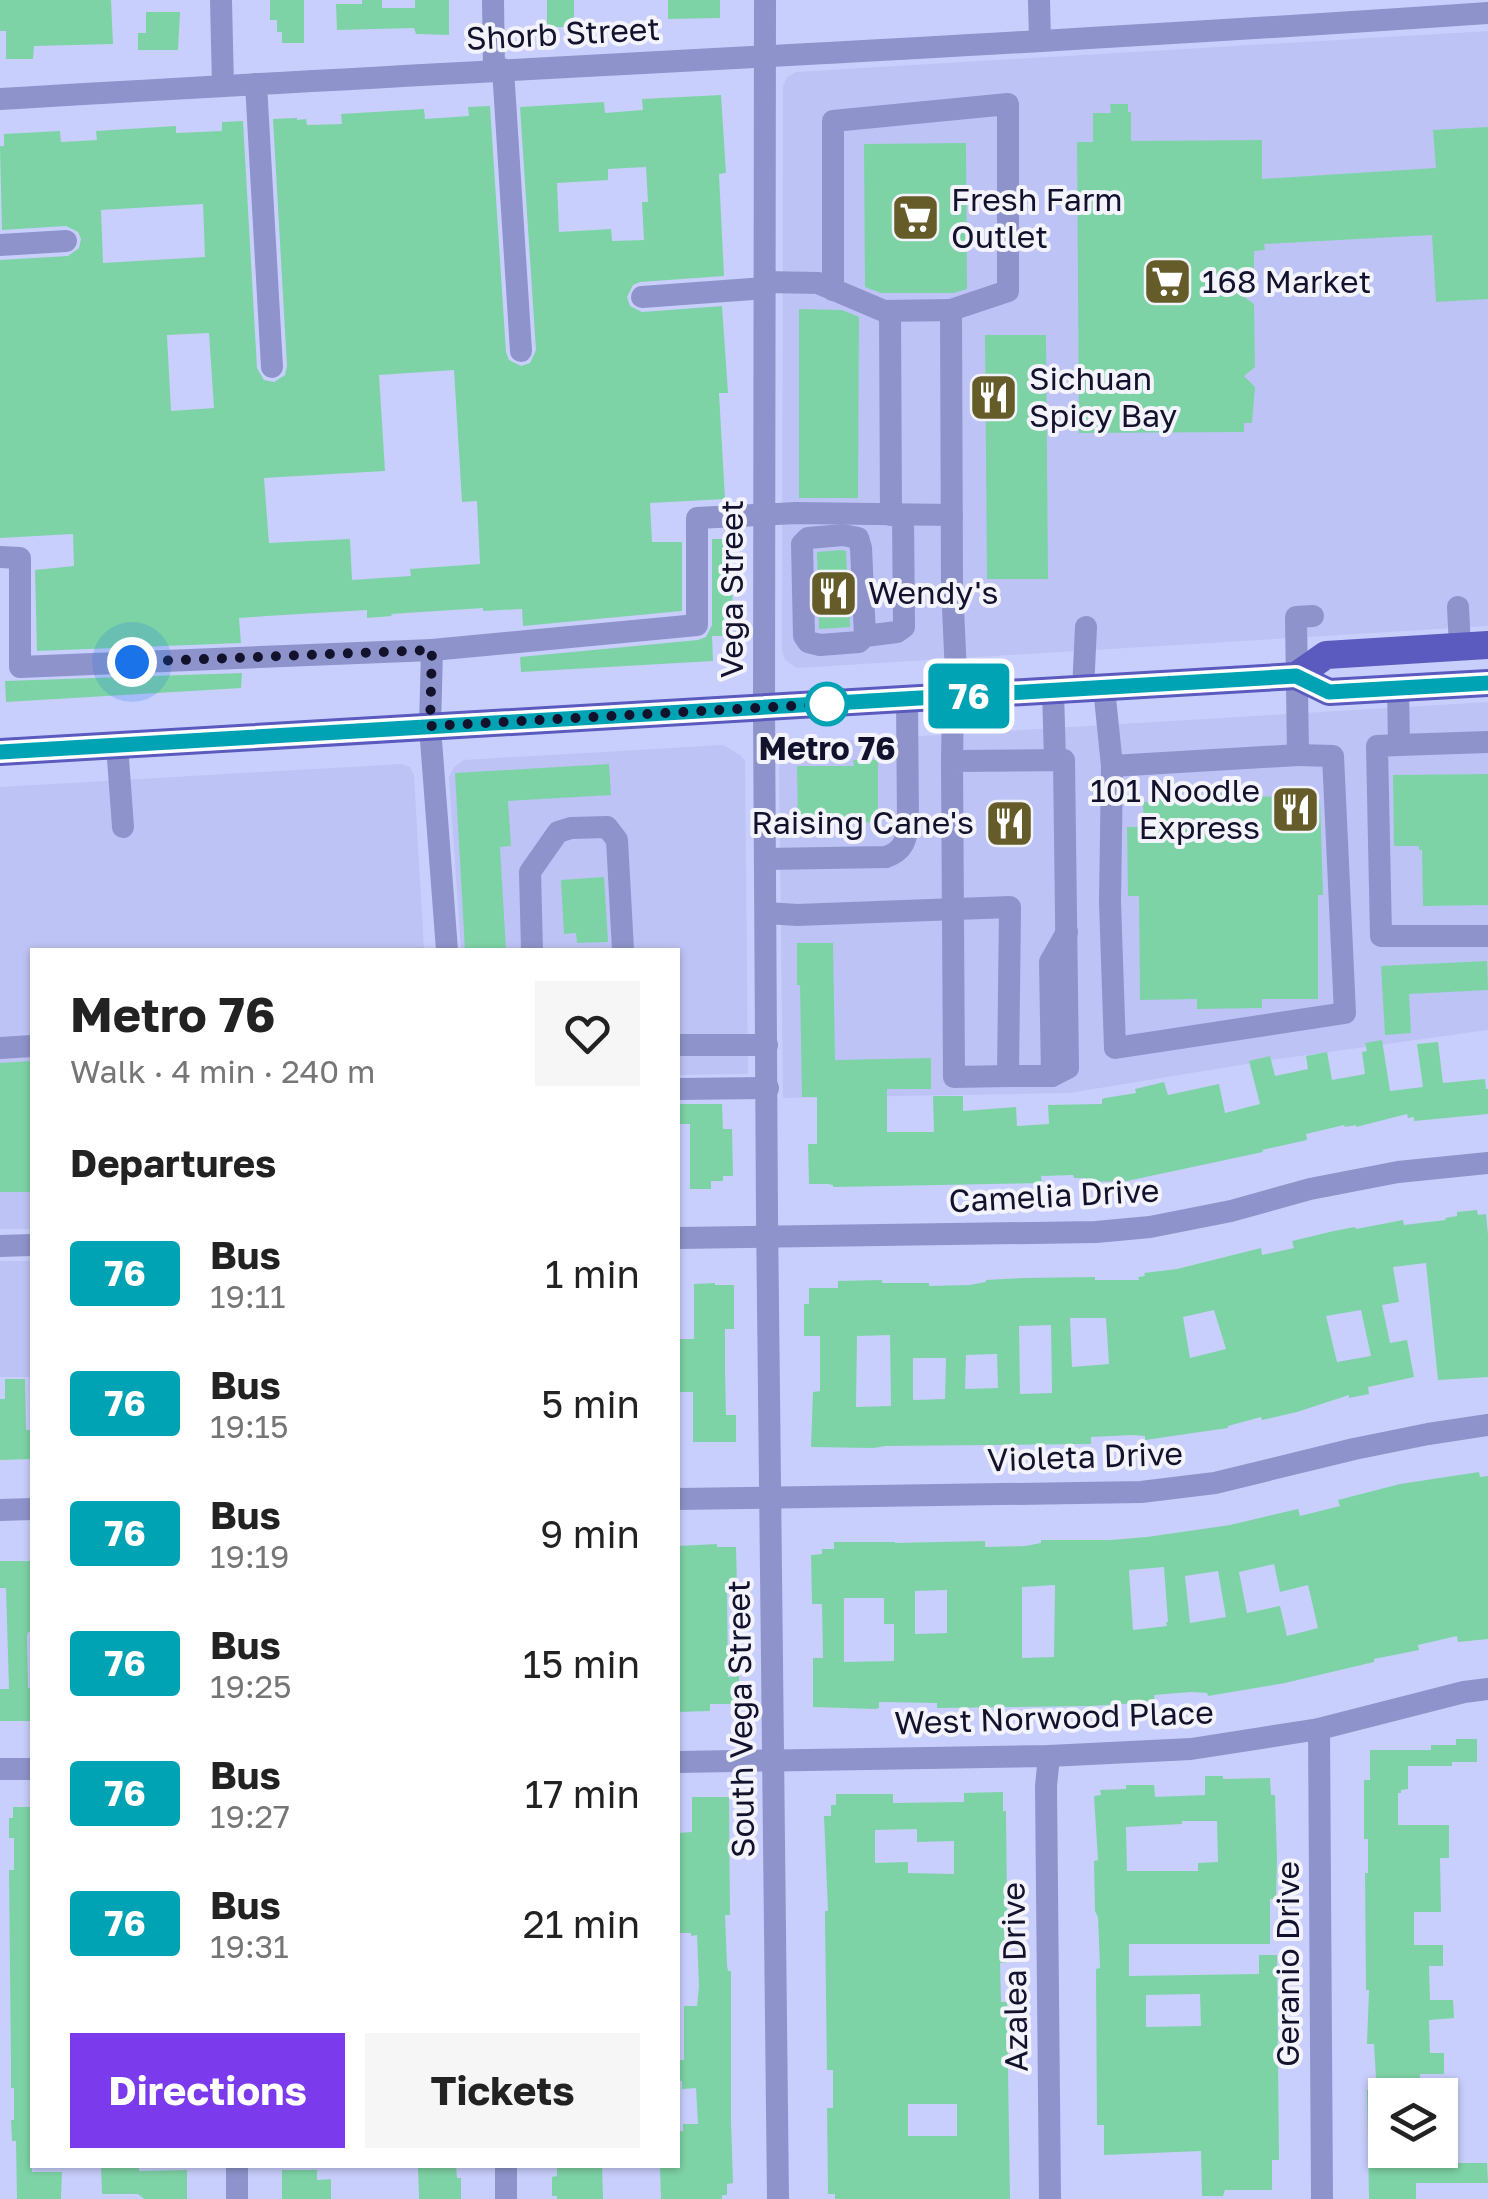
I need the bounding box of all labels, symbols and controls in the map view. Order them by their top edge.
street label: Shorb Street [465,9,661,57]
place label: Fresh Farm Outlet [951,180,1123,255]
supermarket icon: Fresh Farm Outlet [890,192,942,244]
supermarket icon: 168 Market [1141,256,1193,308]
place label: 168 Market [1202,262,1371,300]
place label: Sichuan Spicy Bay [1029,359,1177,434]
restaurant icon: Sichuan Spicy Bay [968,371,1020,423]
street label: Vega Street [712,500,750,678]
restaurant icon: Wendy's [807,567,859,619]
place label: Wendy's [868,573,999,611]
your location [107,637,157,687]
line badge: 76 [924,664,1014,728]
text: 76 [948,675,990,717]
marker: Metro 76 [806,683,848,725]
place label: Metro 76 [759,729,895,767]
place label: 101 Noodle Express [1090,771,1260,846]
restaurant icon: 101 Noodle Express [1269,783,1321,835]
restaurant icon: Raising Cane's [983,797,1035,849]
place label: Raising Cane's [751,803,974,841]
button: heart [535,981,640,1086]
text: Metro 76 [70,985,275,1043]
text: Walk · 4 min · 240 m [70,1052,375,1090]
text: Departures [70,1140,276,1185]
street label: Camelia Drive [948,1171,1160,1219]
text: Bus [210,1232,281,1277]
text: 1 min [545,1251,640,1296]
text: 76 [104,1252,146,1294]
text: 19:11 [210,1277,286,1315]
text: Bus [210,1362,281,1407]
text: 5 min [541,1381,640,1426]
text: 76 [104,1382,146,1424]
text: 19:15 [210,1407,289,1445]
street label: Violeta Drive [986,1434,1184,1478]
text: Bus [210,1492,281,1537]
text: 9 min [540,1511,640,1556]
text: 76 [104,1512,146,1554]
text: 19:19 [210,1537,289,1575]
street label: South Vega Street [719,1580,761,1858]
text: Bus [210,1622,281,1667]
text: 15 min [523,1641,640,1686]
text: 76 [104,1642,146,1684]
text: 19:25 [210,1667,292,1705]
street label: West Norwood Place [894,1692,1214,1742]
text: Bus [210,1752,281,1797]
text: 17 min [525,1771,640,1816]
text: 76 [104,1772,146,1814]
text: 19:27 [210,1797,290,1835]
street label: Geranio Drive [1268,1861,1306,2067]
text: Bus [210,1882,281,1927]
street label: Azalea Drive [993,1882,1035,2072]
text: 21 min [523,1901,640,1946]
text: 76 [104,1902,146,1944]
text: 19:31 [210,1927,289,1965]
button: Directions [70,2033,345,2148]
button: Tickets [365,2033,640,2148]
map controls [1368,2078,1458,2168]
button: layers [1368,2078,1458,2168]

